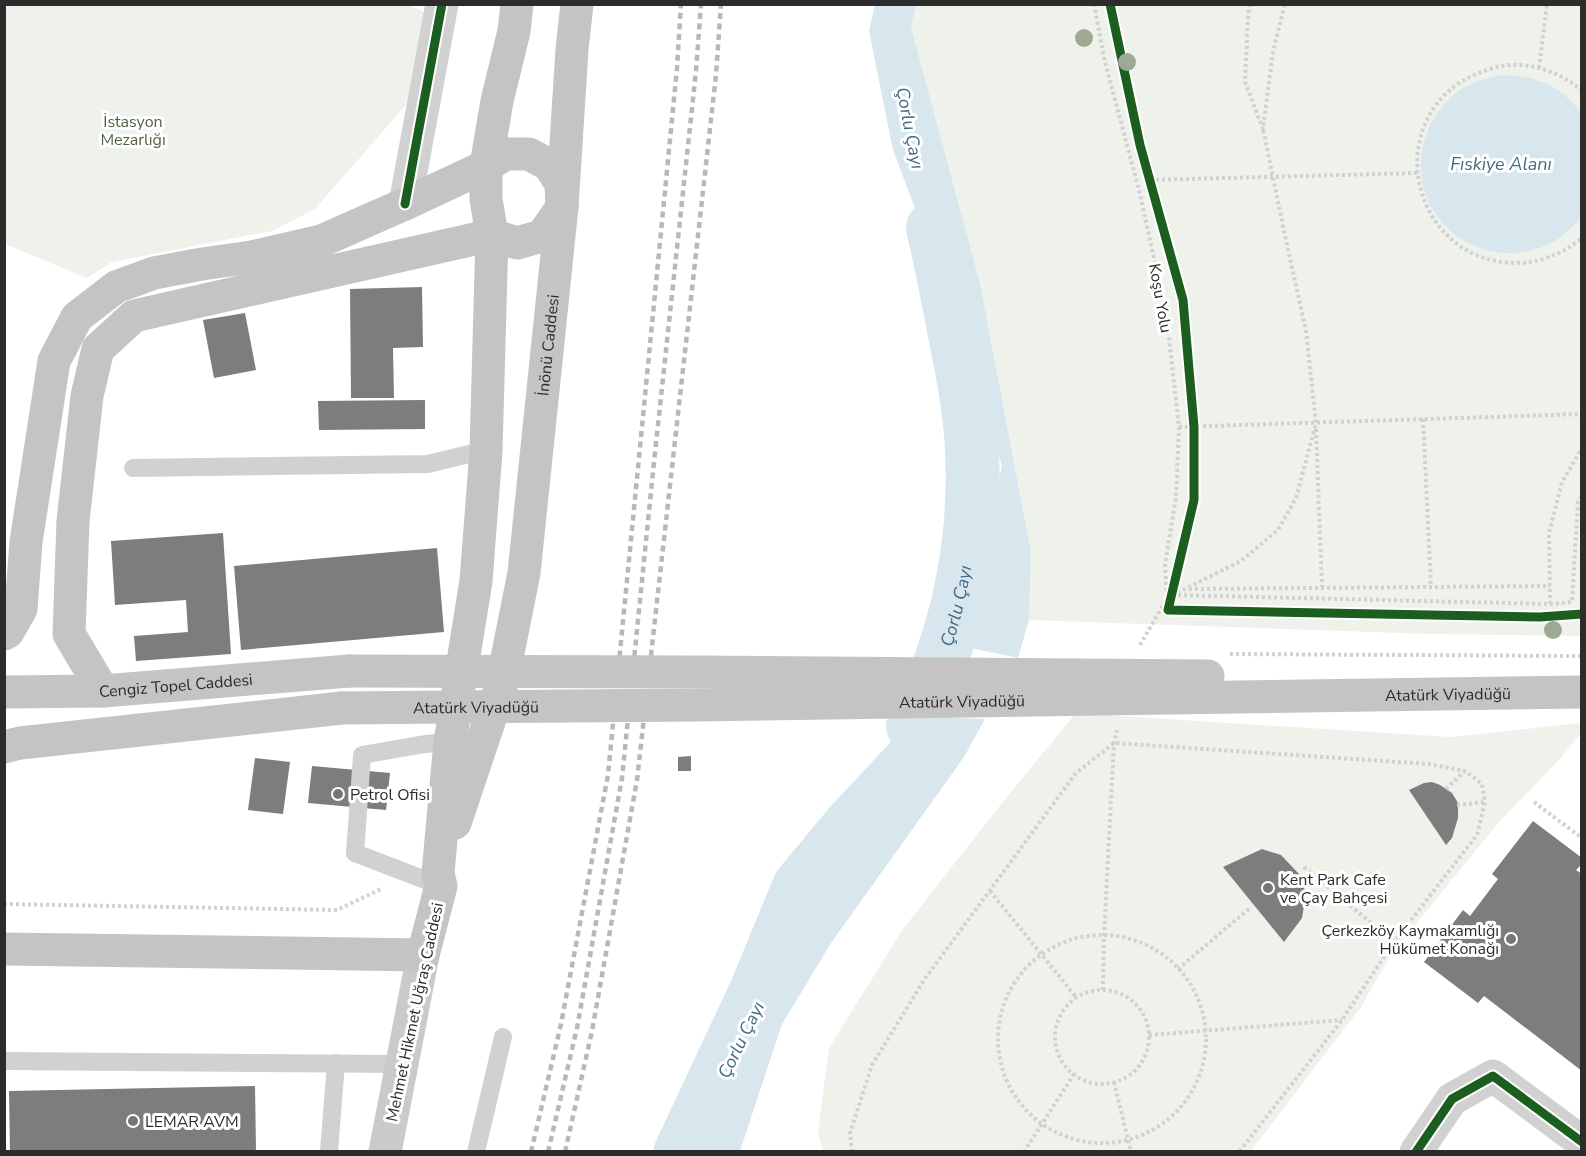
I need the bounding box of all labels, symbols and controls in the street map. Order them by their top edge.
water label: Çorlu Çayı [890,85,930,171]
park label: İstasyon Mezarlığı [100,111,166,151]
water label: Fıskiye Alanı [1450,152,1552,176]
street label: Koşu Yolu [1143,262,1177,335]
street label: İnönü Caddesi [532,293,565,397]
water label: Çorlu Çayı [935,564,977,650]
street label: Cengiz Topel Caddesi [98,669,254,703]
street label: Atatürk Viyadüğü [1385,683,1511,707]
street label: Atatürk Viyadüğü [899,690,1025,714]
street label: Atatürk Viyadüğü [413,696,539,719]
place label: Petrol Ofisi [350,784,430,806]
marker: Petrol Ofisi [331,787,345,801]
place label: Kent Park Cafe ve Çay Bahçesi [1280,869,1388,909]
marker: Kent Park Cafe ve Çay Bahçesi [1261,881,1275,895]
street label: Mehmet Hikmet Uğraş Caddesi [381,901,449,1124]
place label: Çerkezköy Kaymakamlığı Hükümet Konağı [1322,920,1499,960]
marker: Çerkezköy Kaymakamlığı Hükümet Konağı [1504,932,1518,946]
water label: Çorlu Çayı [712,998,770,1082]
place label: LEMAR AVM [145,1111,239,1133]
marker: LEMAR AVM [126,1114,140,1128]

